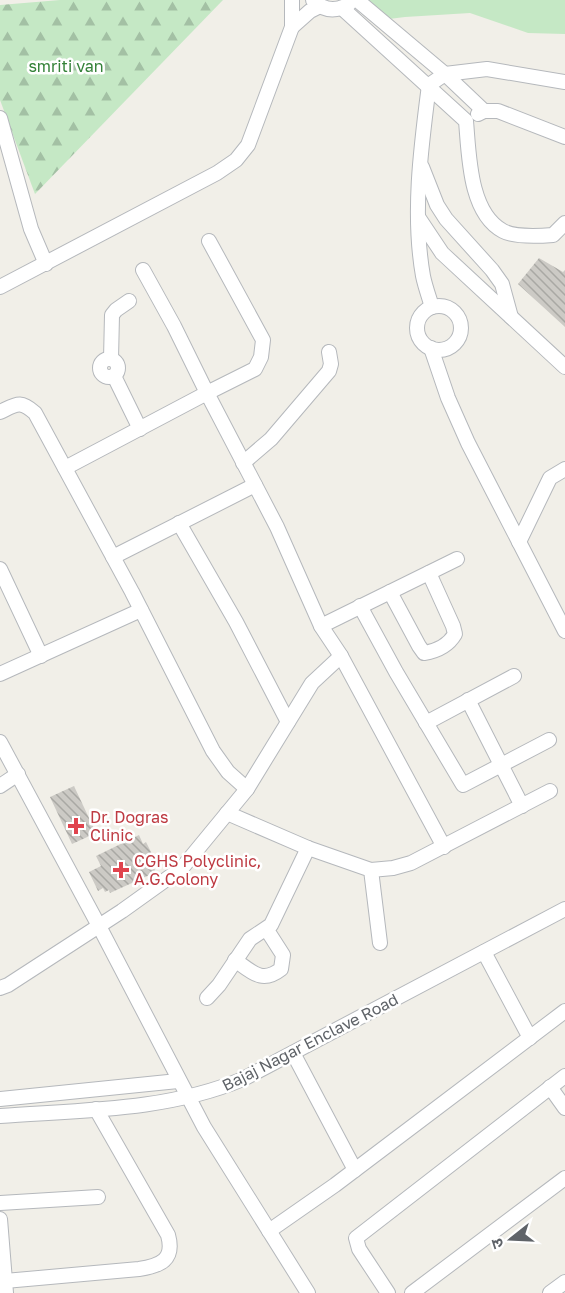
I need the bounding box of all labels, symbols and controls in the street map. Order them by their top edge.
park label: smriti van [28,56,104,76]
place label: Dr. Dogras Clinic [90,807,169,845]
marker: Dr. Dogras Clinic [67,817,85,835]
place label: CGHS Polyclinic, A.G.Colony [134,851,261,889]
marker: CGHS Polyclinic, A.G.Colony [112,861,130,879]
street label: Bajaj Nagar Enclave Road [219,989,401,1095]
north arrow [481,1209,541,1269]
text: उ [486,1235,508,1251]

